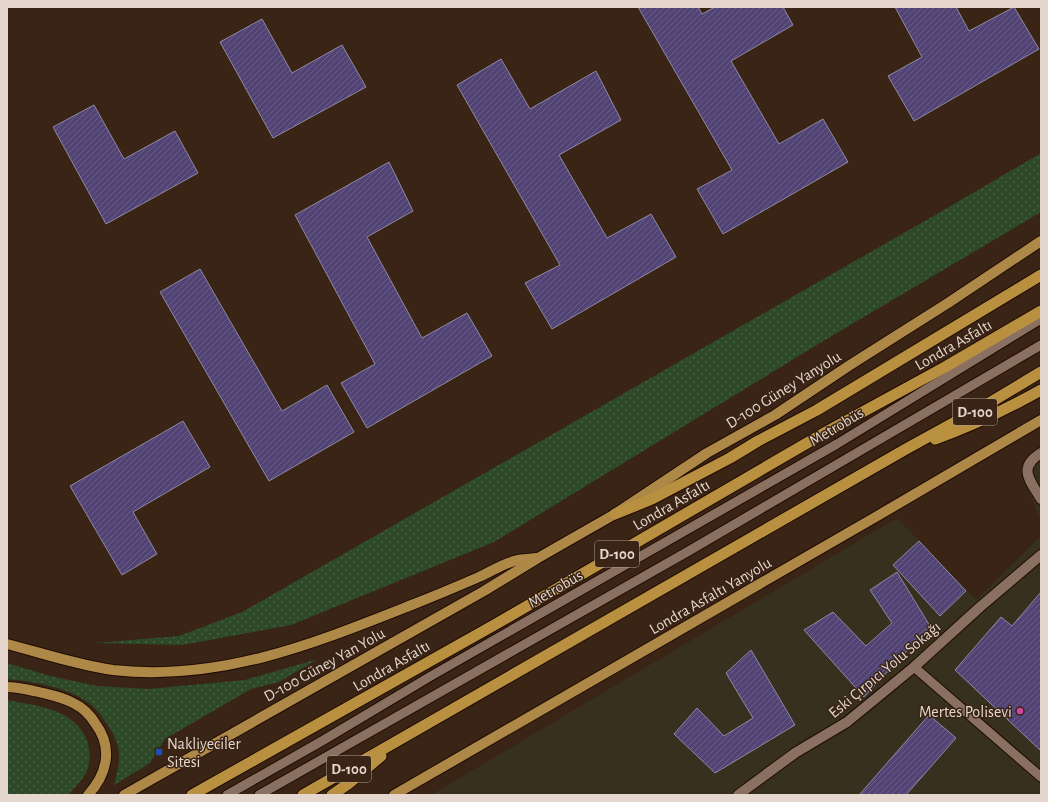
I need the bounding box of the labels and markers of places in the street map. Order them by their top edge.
place label: Mertes Polisevi [919,704,1012,720]
marker: Mertes Polisevi [1015,706,1025,716]
place label: Nakliyeciler Sitesi [167,736,241,770]
marker: Nakliyeciler Sitesi [154,747,164,757]

